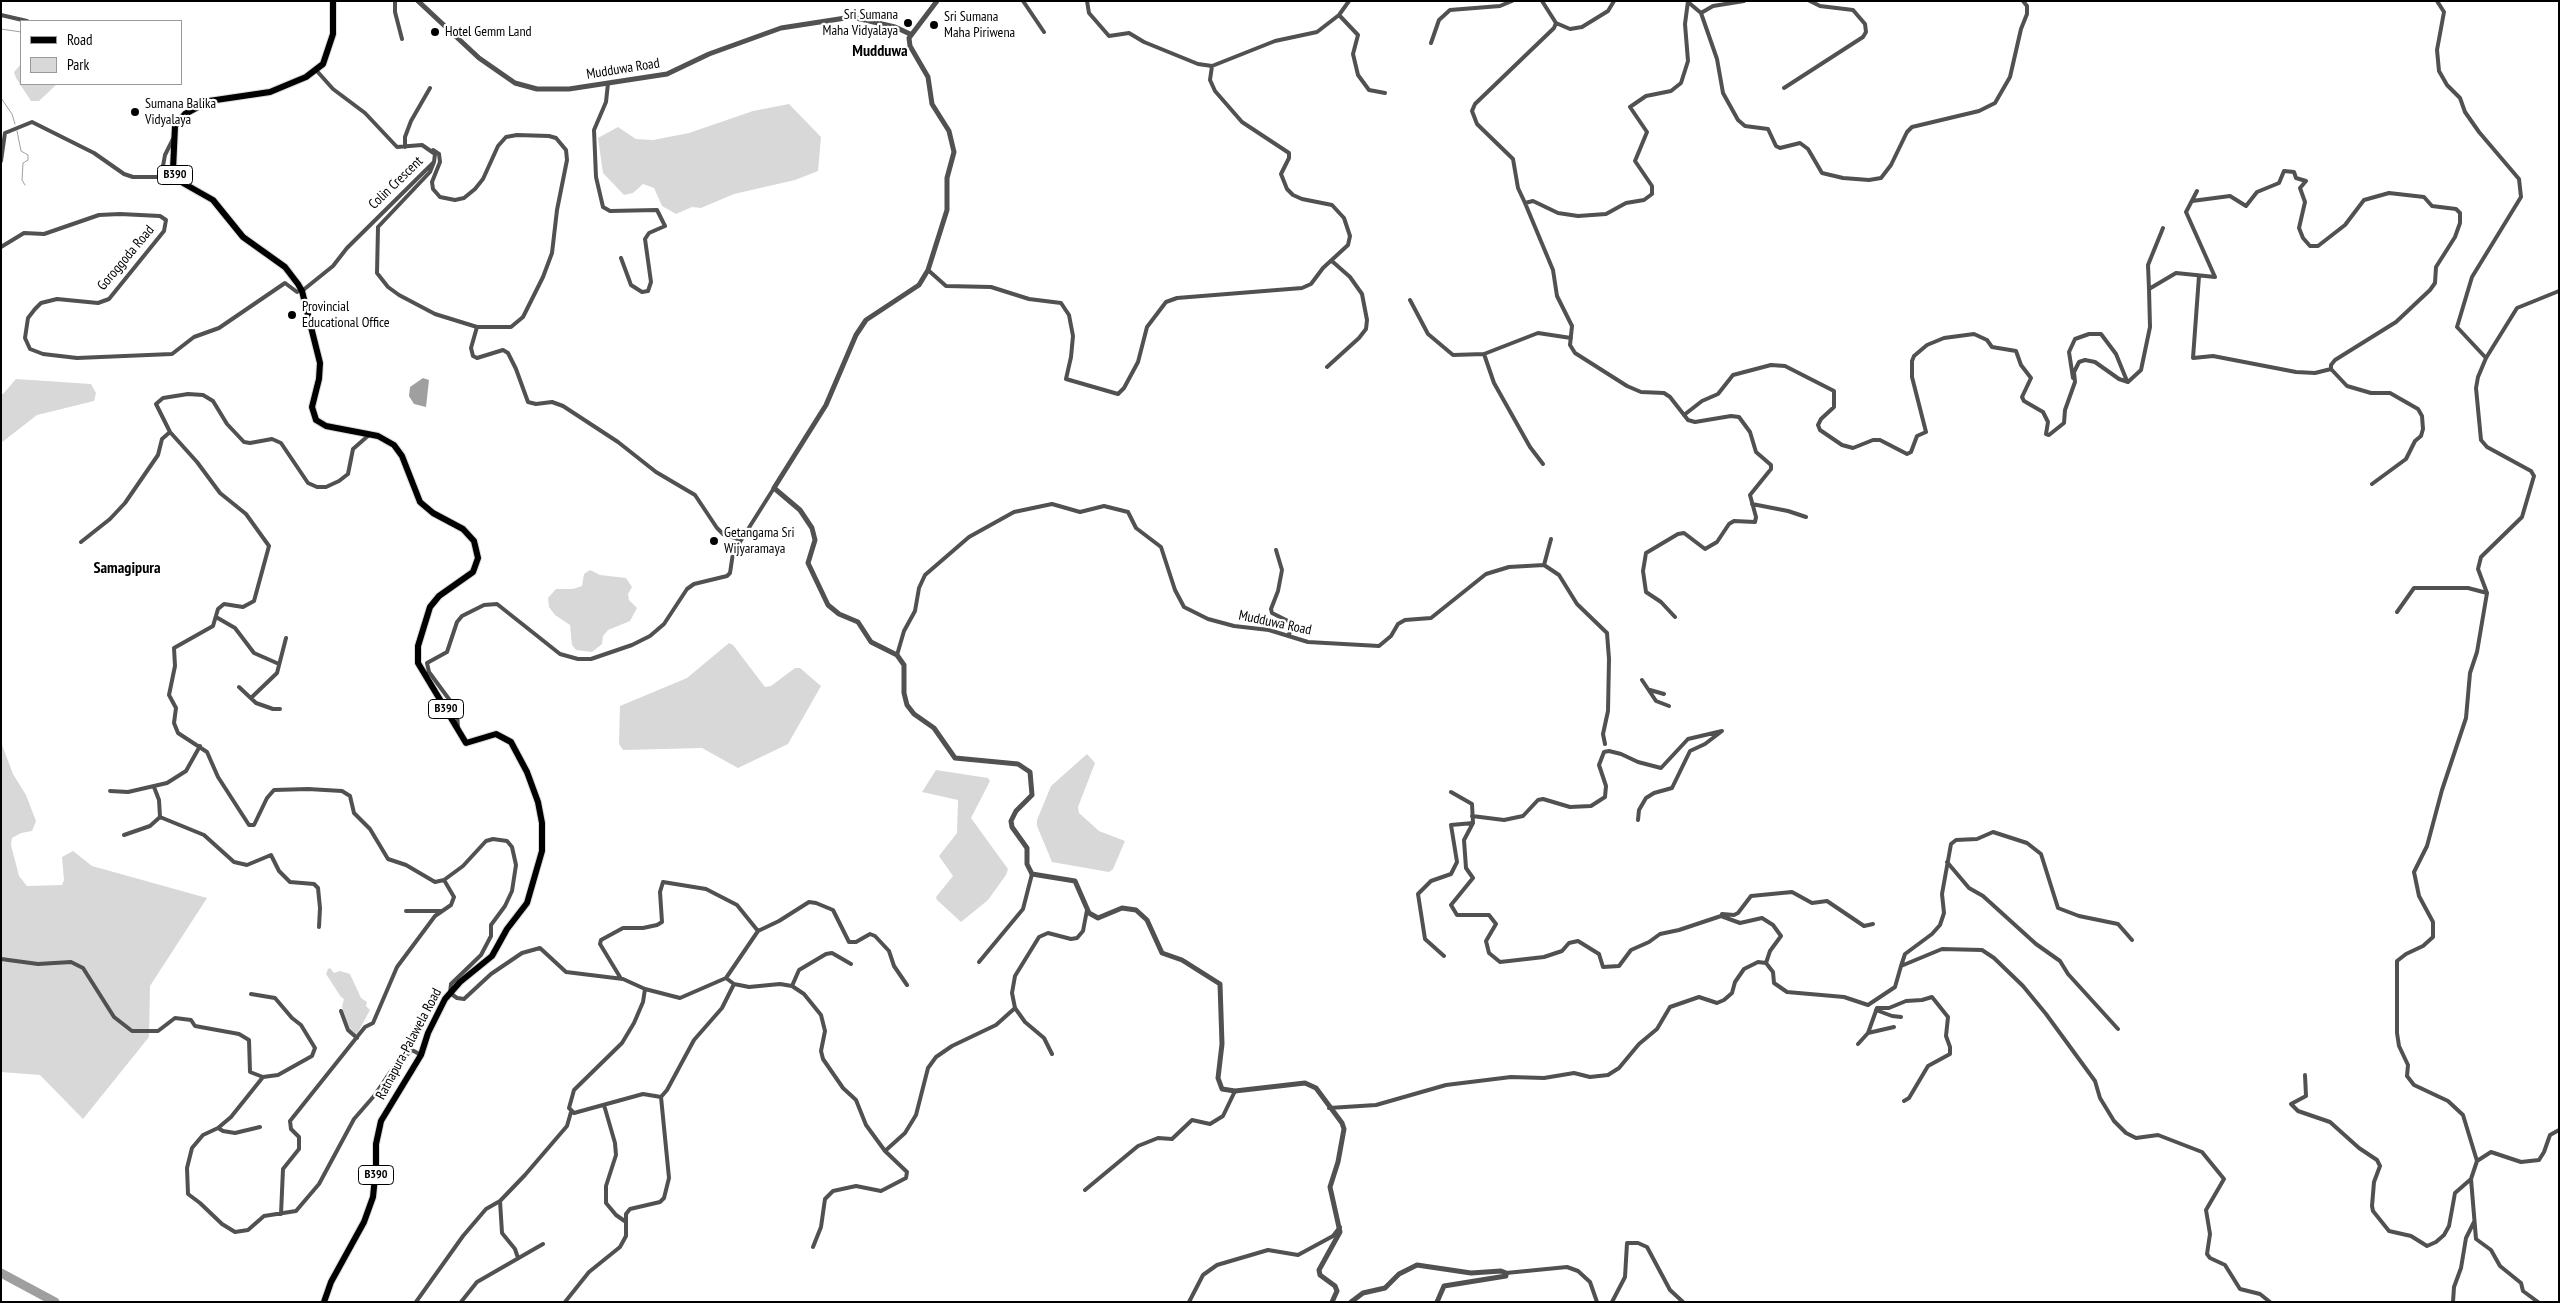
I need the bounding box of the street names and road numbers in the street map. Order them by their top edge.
street label: Mudduwa Road [585,55,661,83]
street label: Colin Crescent [365,153,427,213]
road number: B390 [158,166,192,184]
street label: Goroggoda Road [94,222,158,294]
street label: Mudduwa Road [1237,607,1313,639]
road number: B390 [428,700,464,719]
street label: Ratnapura-Palawela Road [373,985,445,1103]
road number: B390 [358,1166,394,1184]

